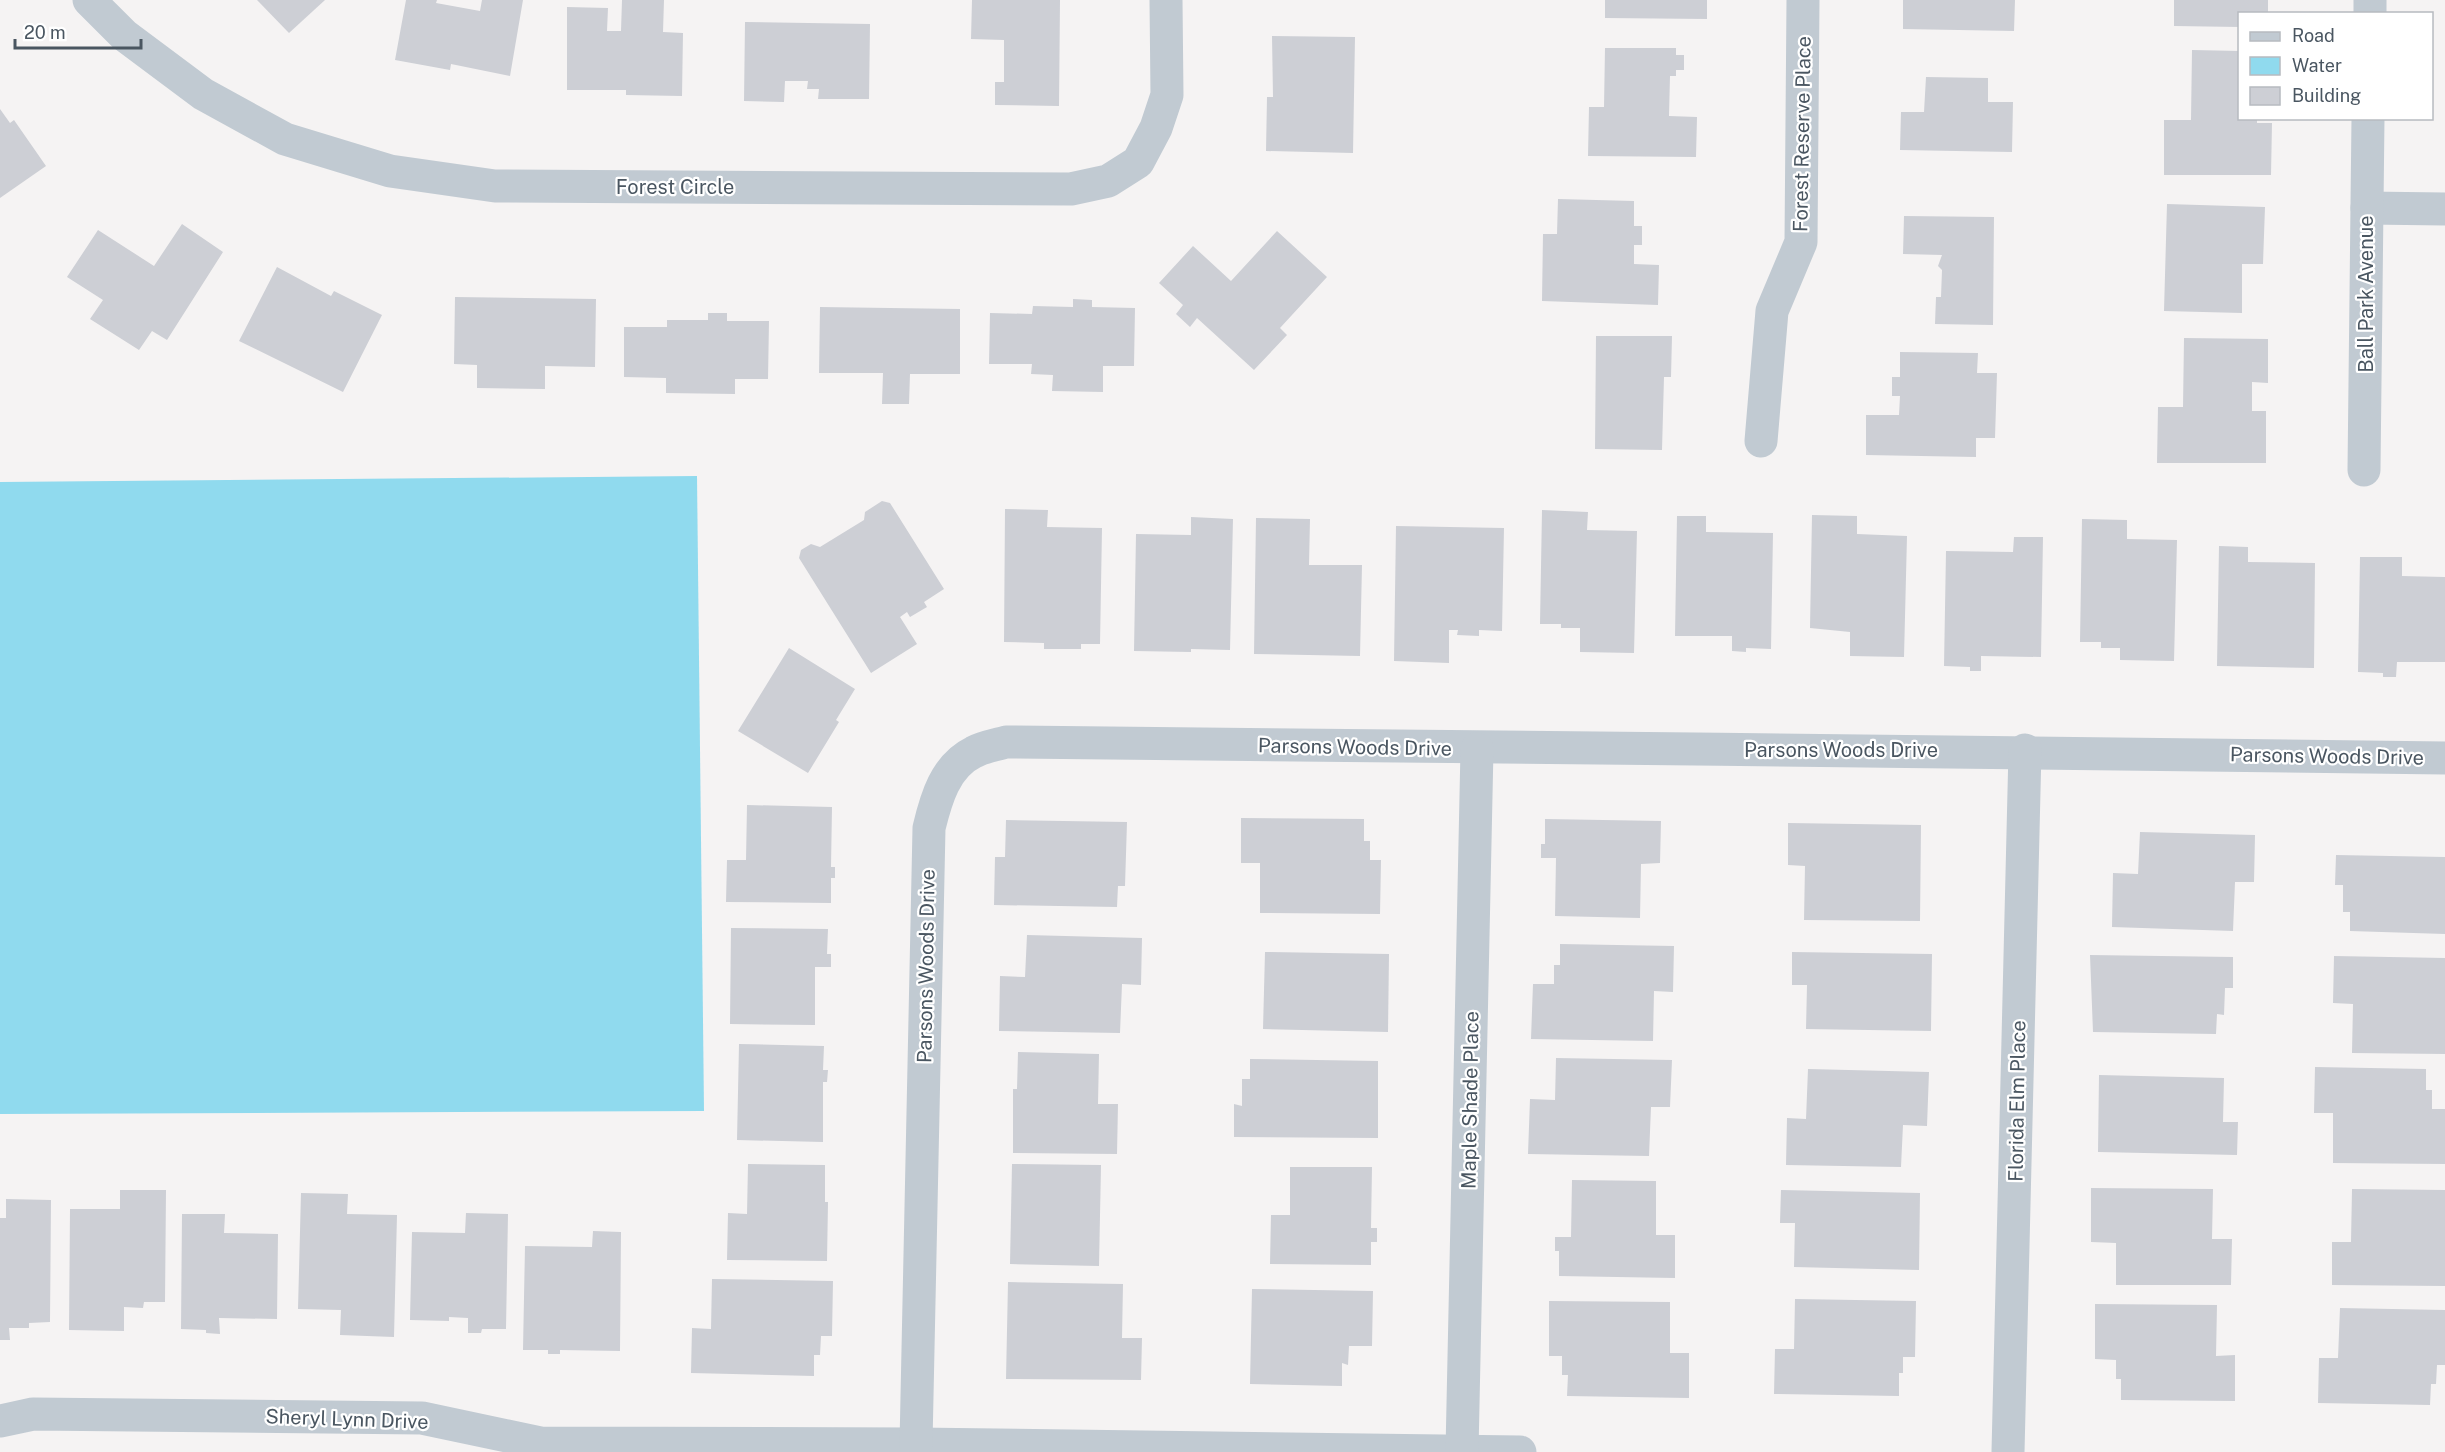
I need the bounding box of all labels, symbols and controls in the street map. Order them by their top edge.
scale bar [15,12,141,50]
legend [2238,12,2433,120]
text: 20 m [24,22,66,43]
text: Road [2292,25,2335,46]
street label: Forest Reserve Place [1788,36,1816,232]
text: Water [2292,55,2342,76]
text: Building [2292,85,2361,106]
street label: Forest Circle [616,175,734,199]
street label: Ball Park Avenue [2354,215,2378,373]
street label: Parsons Woods Drive [1258,733,1452,761]
street label: Parsons Woods Drive [1744,738,1938,762]
street label: Parsons Woods Drive [2230,742,2424,770]
street label: Parsons Woods Drive [912,869,940,1063]
street label: Maple Shade Place [1456,1011,1484,1189]
street label: Florida Elm Place [2004,1020,2030,1182]
street label: Sheryl Lynn Drive [265,1404,429,1434]

